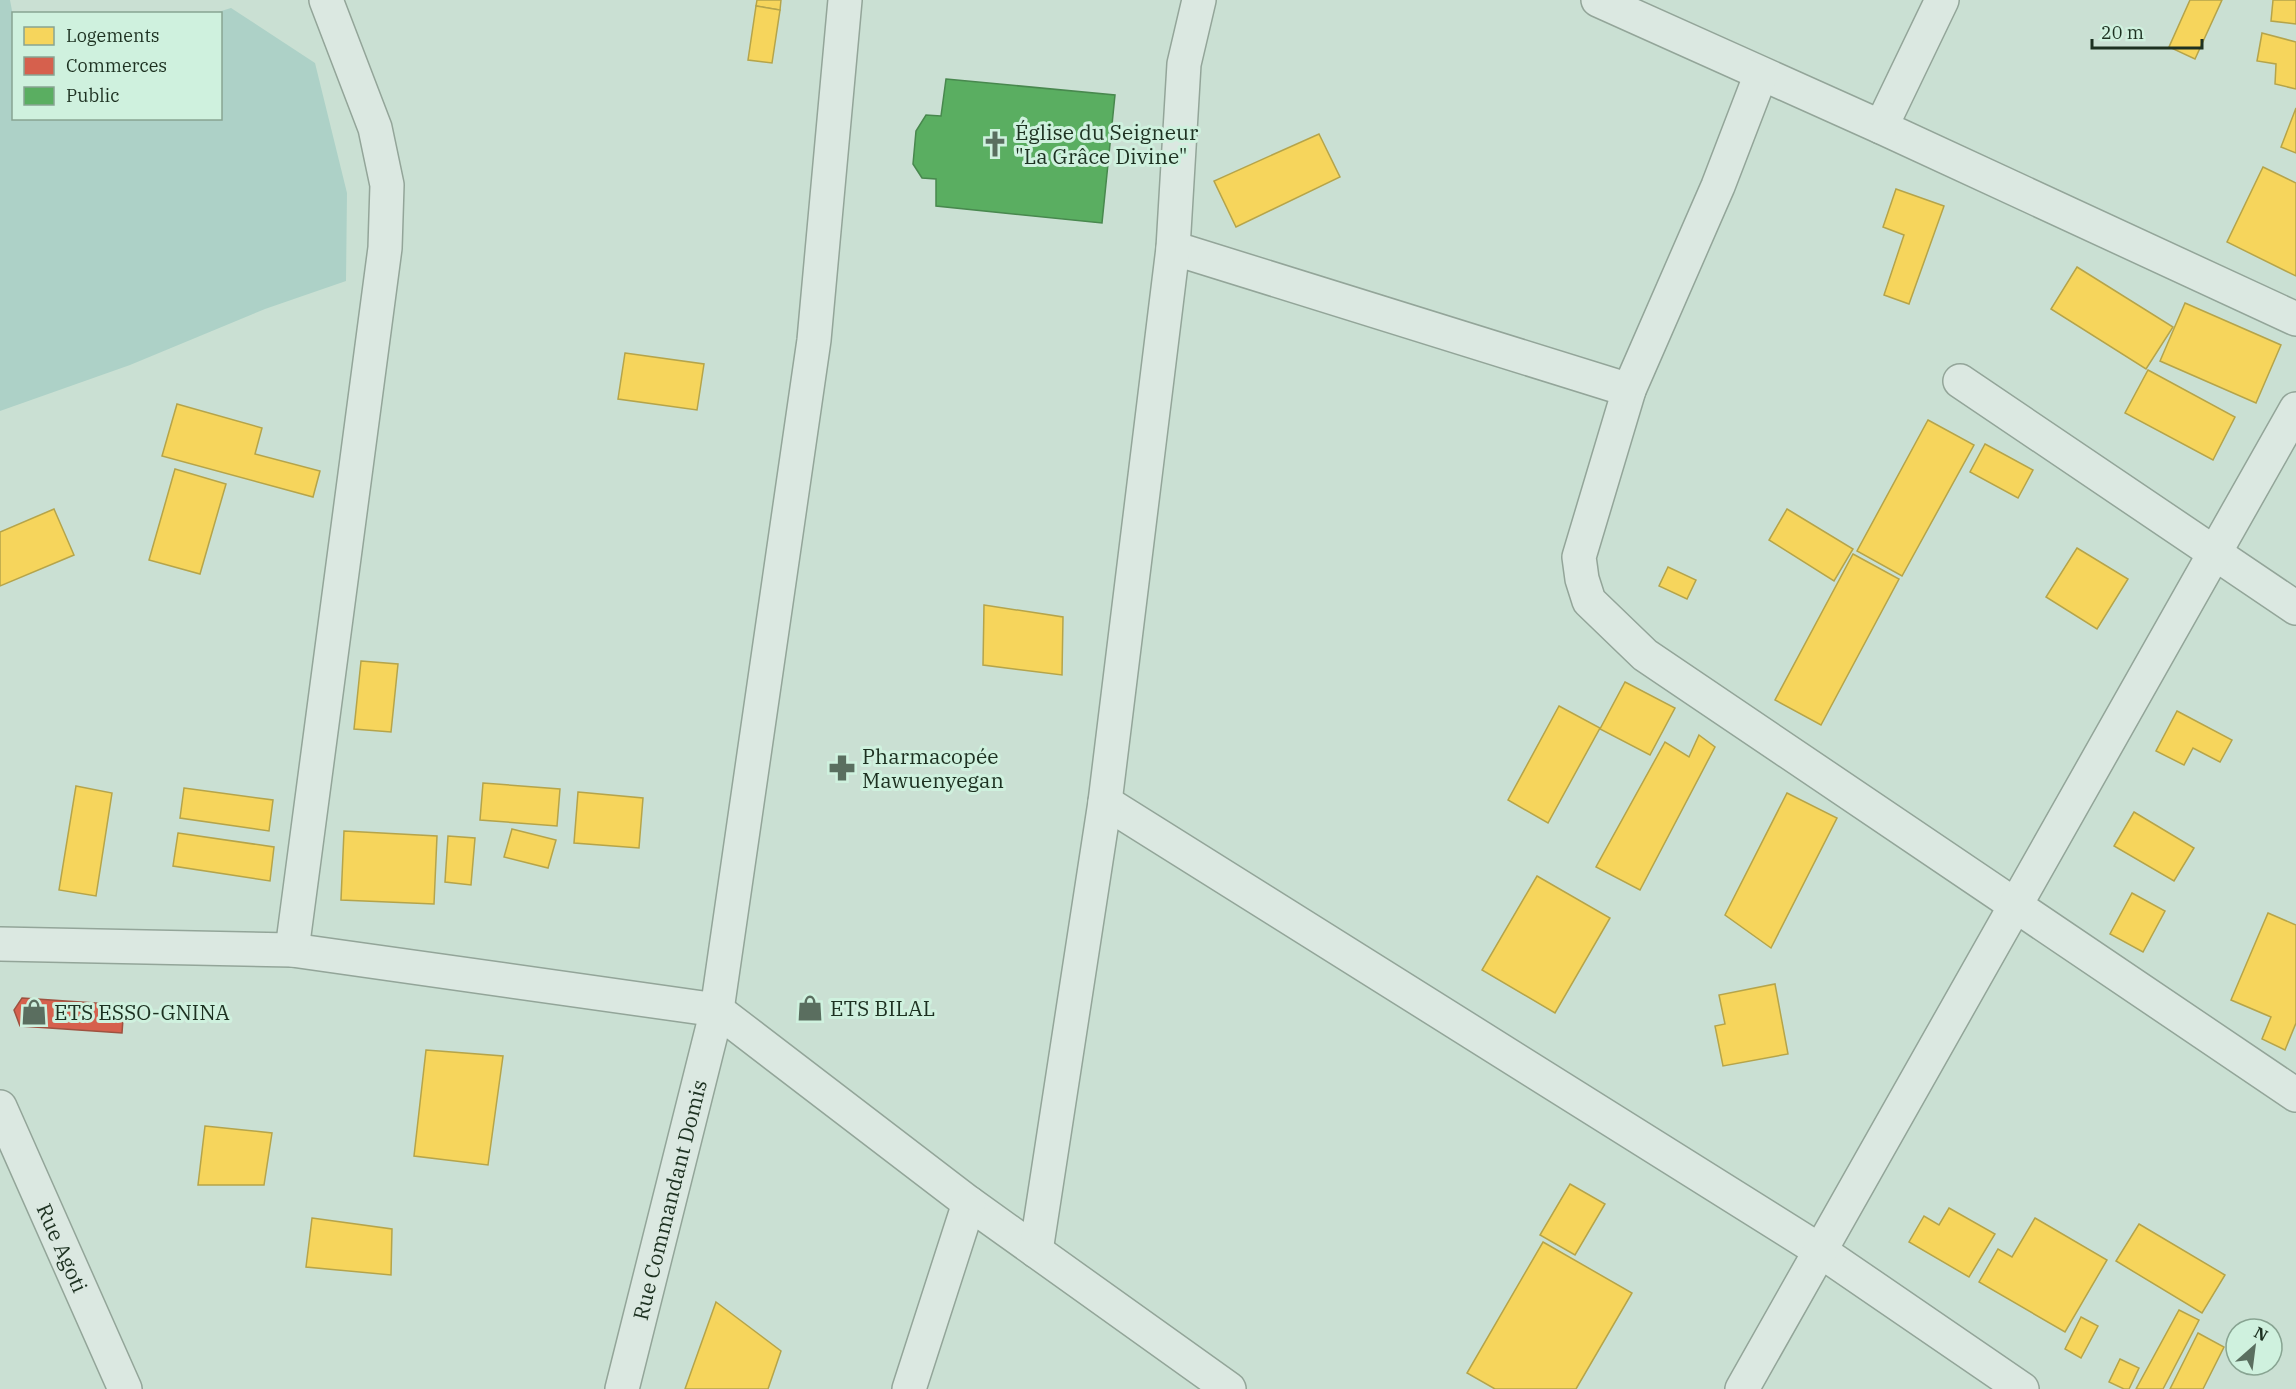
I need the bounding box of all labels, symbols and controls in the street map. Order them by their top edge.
legend [12,12,222,120]
scale bar [2092,12,2202,50]
text: 20 m [2101,21,2144,44]
text: Logements [66,24,160,47]
text: Commerces [66,54,167,77]
text: Public [66,84,120,107]
place label: Église du Seigneur "La Grâce Divine" [1015,118,1199,170]
church icon: Église du Seigneur "La Grâce Divine" [980,129,1010,159]
place label: Pharmacopée Mawuenyegan [862,742,1004,794]
pharmacy icon: Pharmacopée Mawuenyegan [827,753,857,783]
shop icon: ETS BILAL [795,993,825,1023]
place label: ETS BILAL [830,994,935,1022]
shop icon: ETS ESSO-GNINA [19,997,49,1027]
place label: ETS ESSO-GNINA [54,998,230,1026]
street label: Rue Commandant Domis [626,1077,713,1323]
street label: Rue Agoti [30,1199,94,1297]
north arrow [2224,1317,2284,1377]
text: N [2251,1322,2271,1346]

